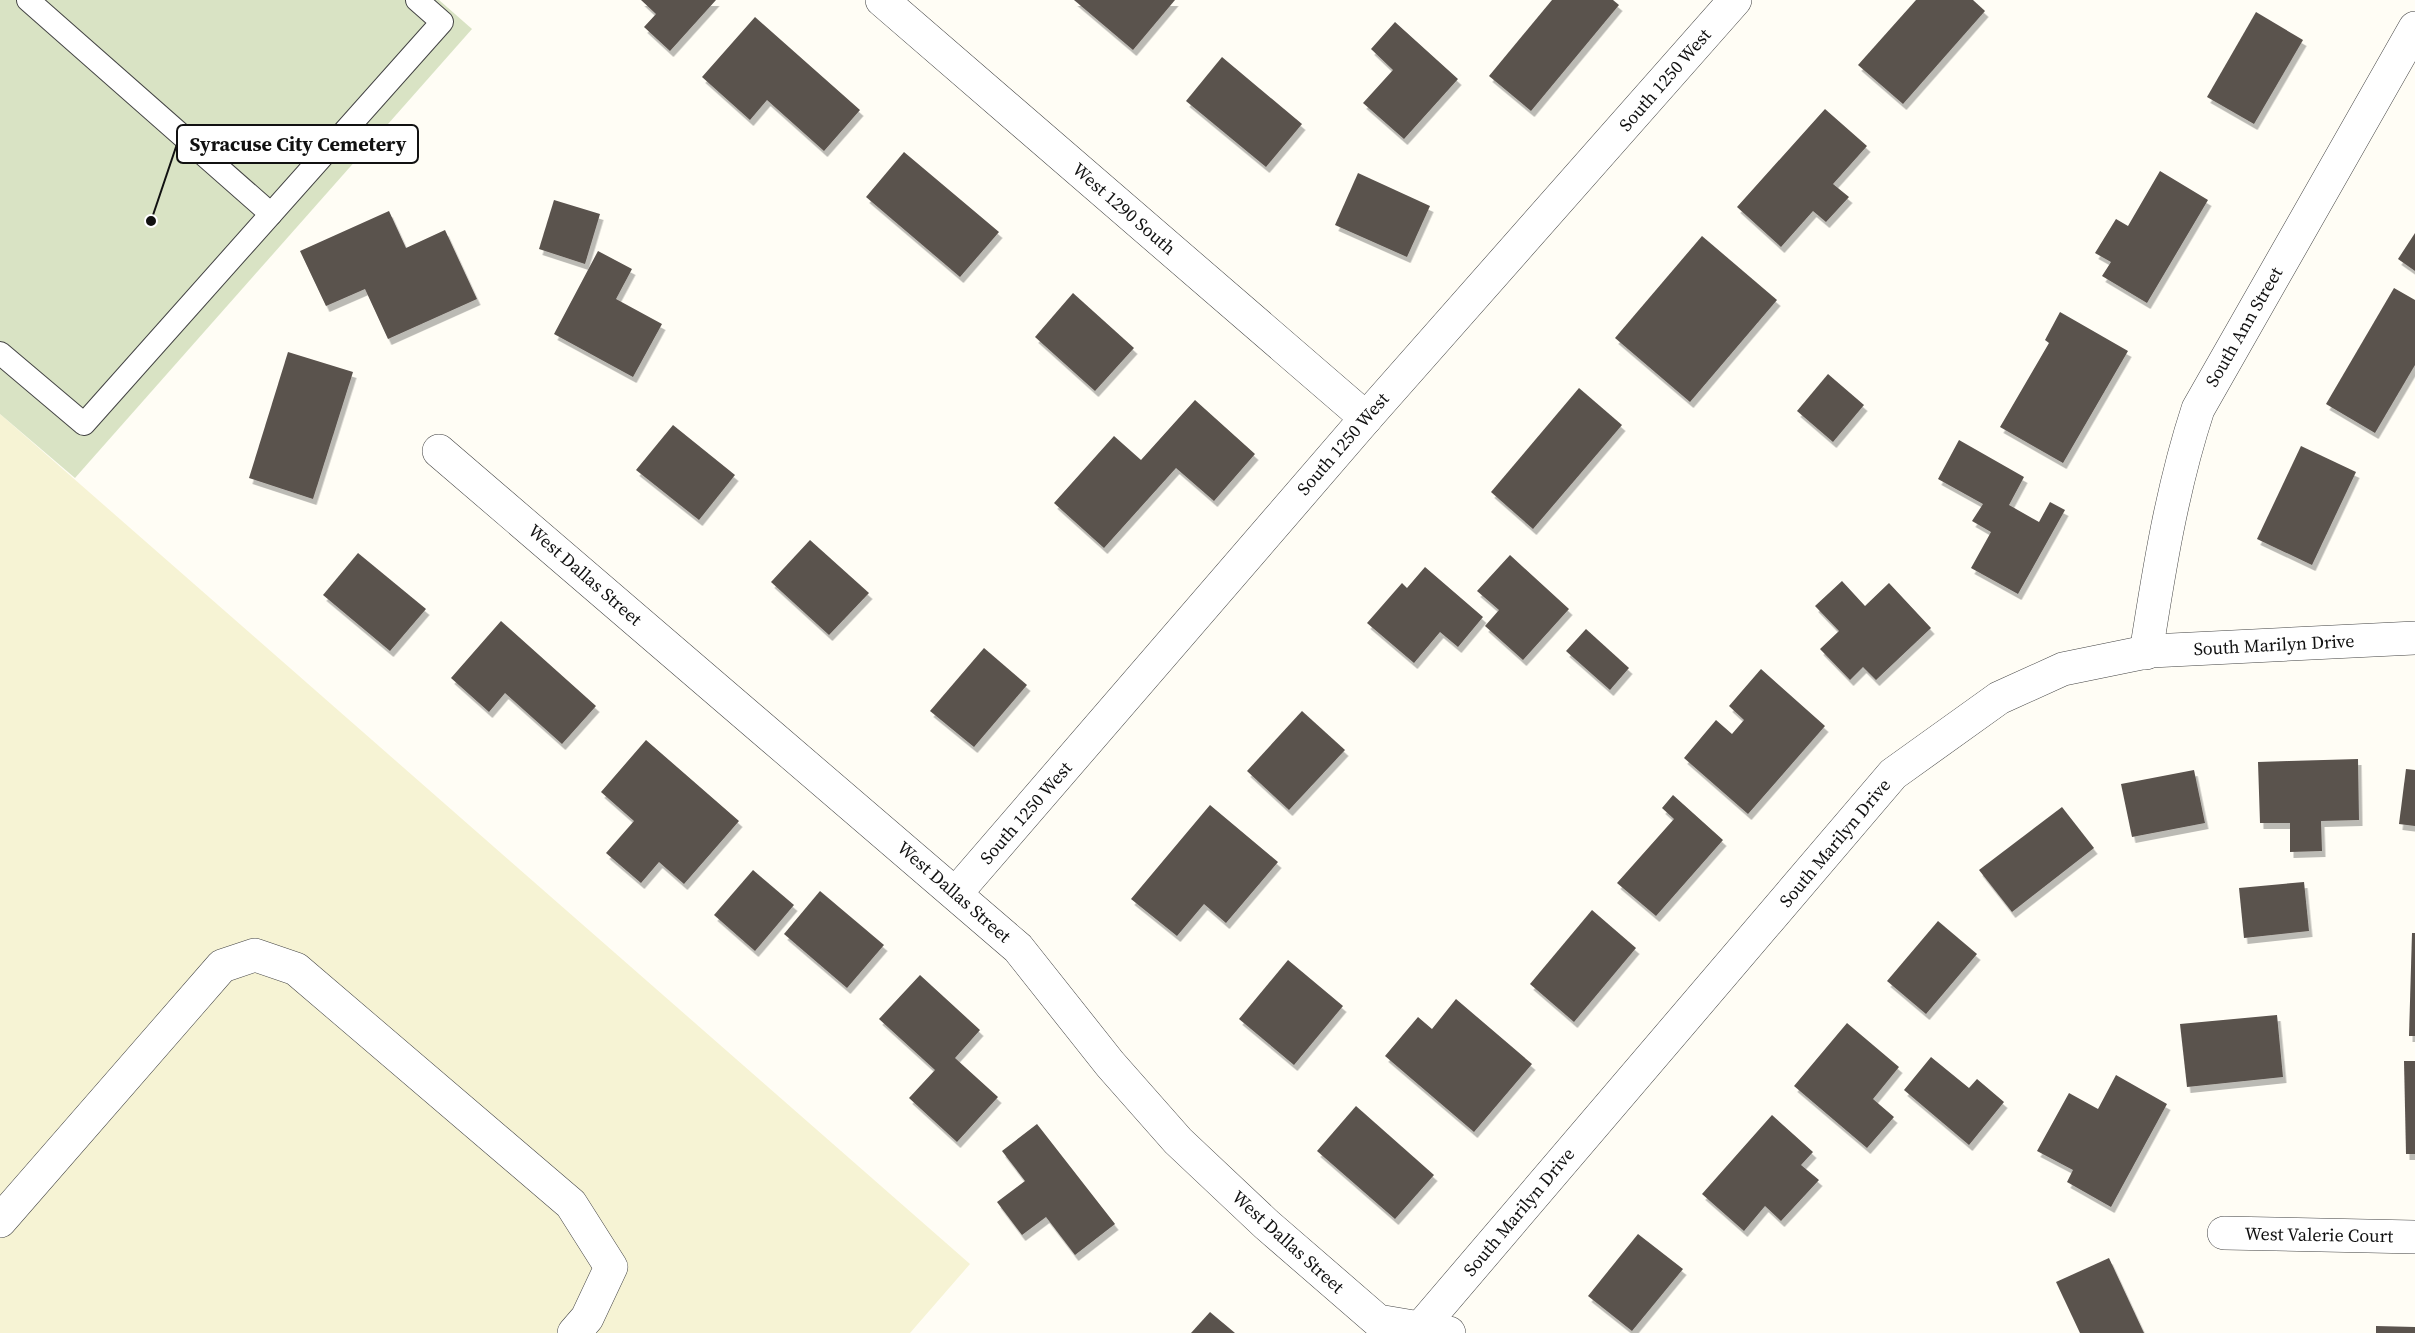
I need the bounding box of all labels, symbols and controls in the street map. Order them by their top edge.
street label: South 1250 West [1613,23,1716,136]
callout: Syracuse City Cemetery [177,125,418,163]
text: Syracuse City Cemetery [190,130,407,158]
street label: West 1290 South [1067,157,1181,261]
street label: South Ann Street [2199,262,2288,391]
street label: South 1250 West [1291,387,1394,500]
street label: West Dallas Street [523,518,648,631]
street label: South Marilyn Drive [2193,628,2355,661]
street label: South 1250 West [974,756,1077,869]
street label: South Marilyn Drive [1773,773,1896,912]
street label: West Dallas Street [892,835,1017,948]
street label: South Marilyn Drive [1457,1142,1580,1281]
street label: West Dallas Street [1227,1184,1350,1299]
street label: West Valerie Court [2244,1221,2394,1248]

